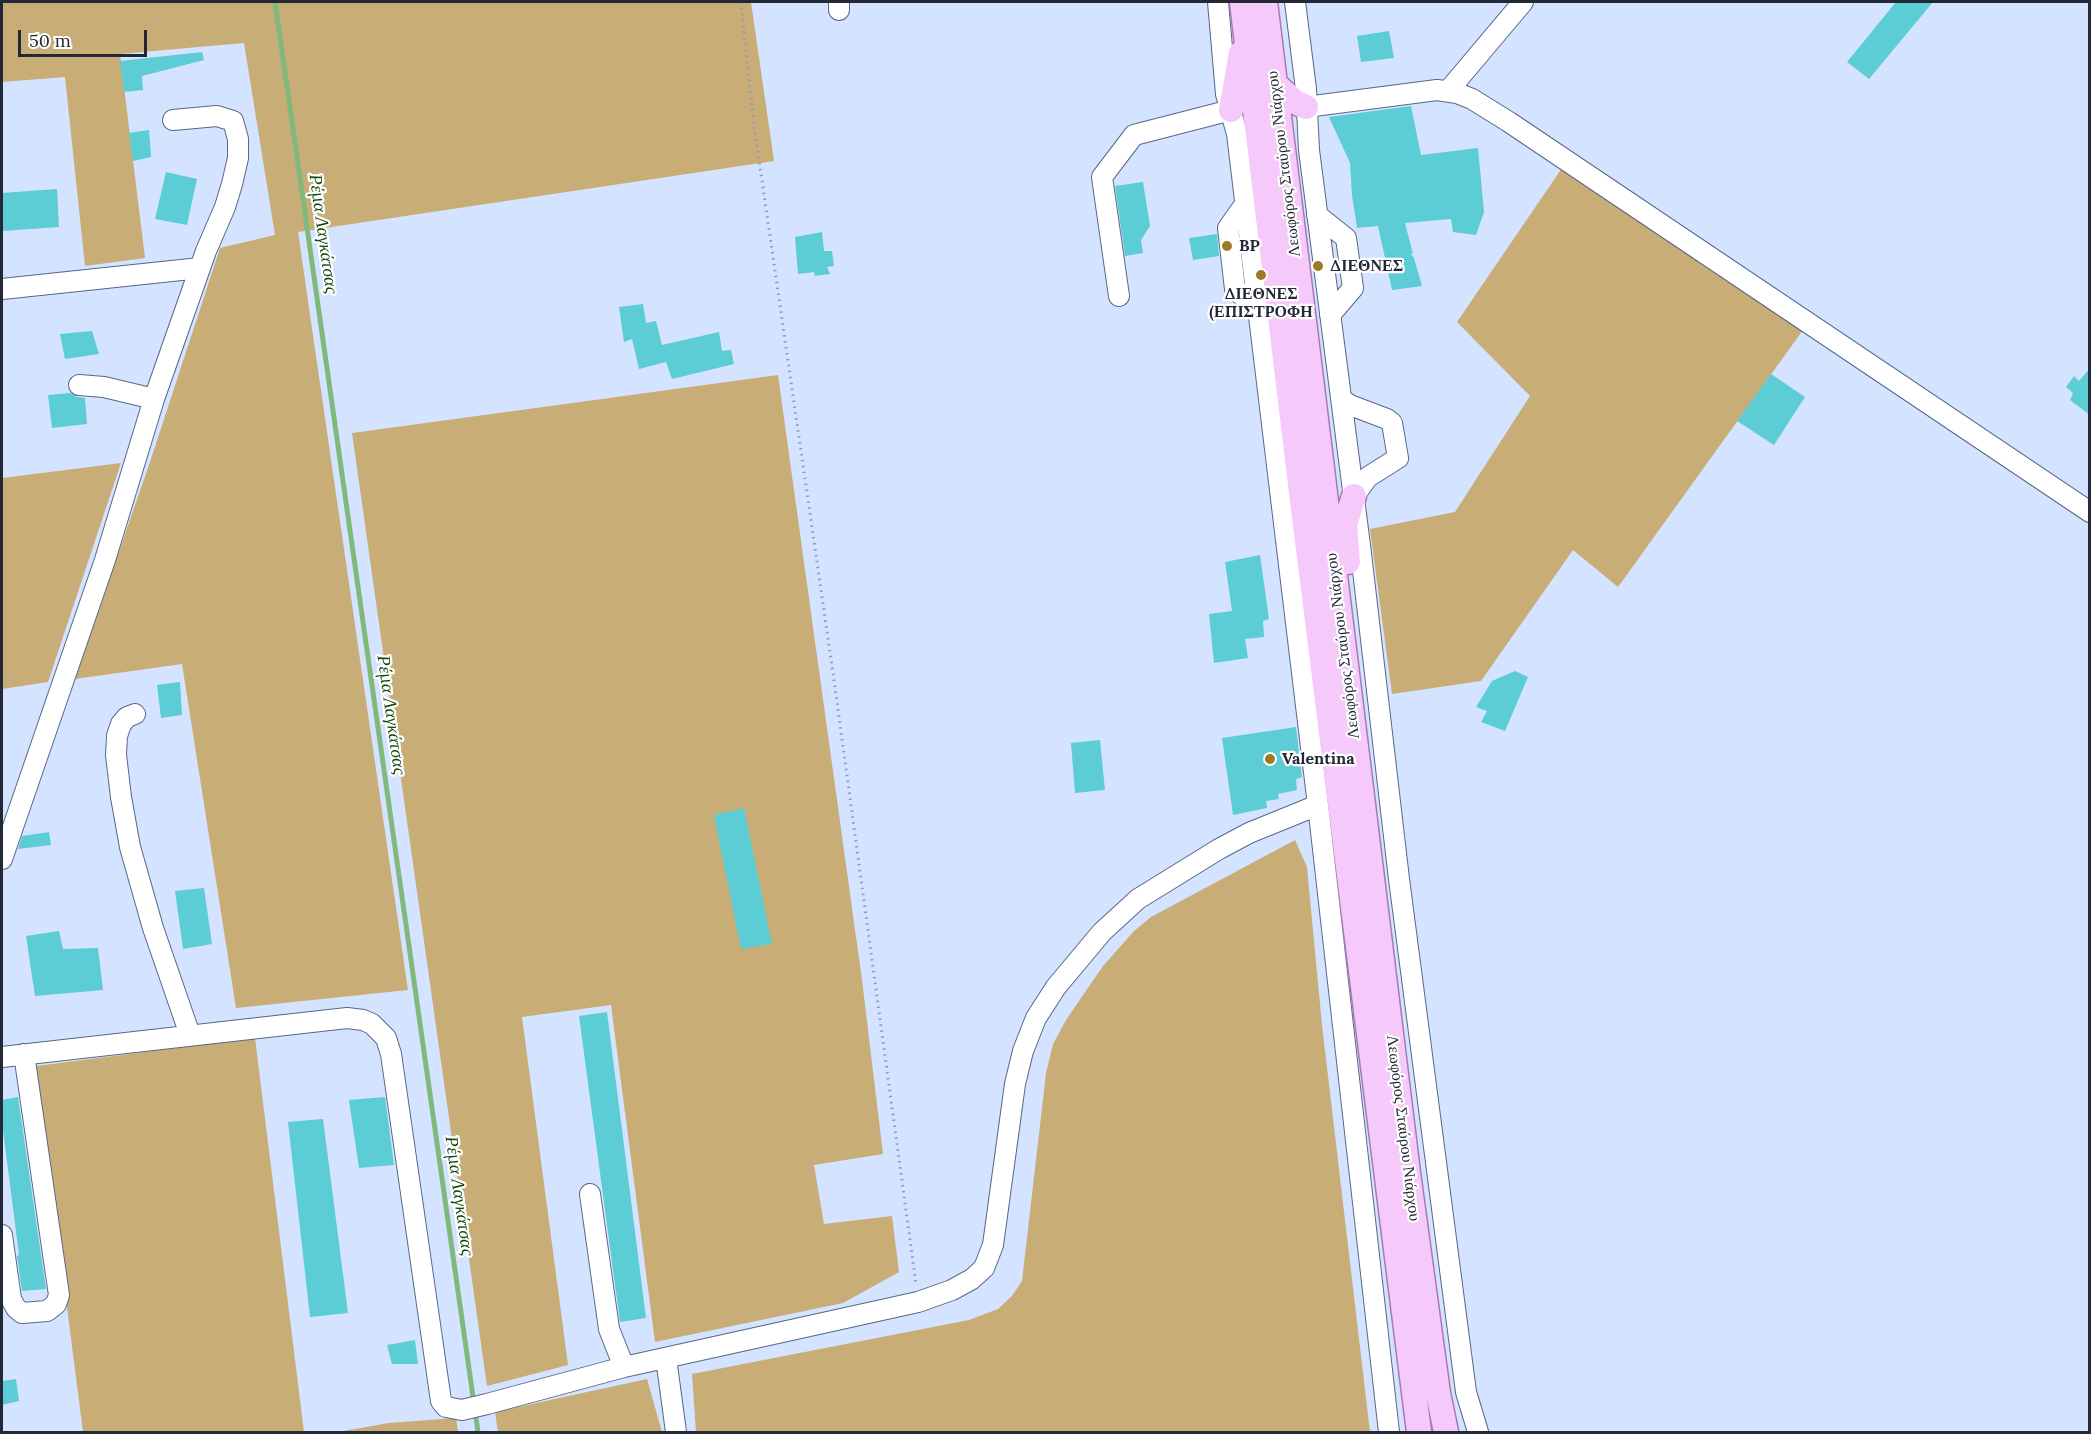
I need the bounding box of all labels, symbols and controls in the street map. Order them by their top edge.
scale bar [21,18,150,56]
text: 50 m [29,29,71,52]
street label: Λεωφόρος Σταύρου Νιάρχου [1263,70,1305,258]
water label: Ρέμα Λαγκάτσας [304,173,342,295]
place label: BP [1239,236,1260,256]
marker: BP [1220,239,1234,253]
place label: ΔΙΕΘΝΕΣ [1330,256,1403,276]
marker: ΔΙΕΘΝΕΣ [1311,259,1325,273]
marker: ΔΙΕΘΝΕΣ (ΕΠΙΣΤΡΟΦΗ [1254,268,1268,282]
place label: ΔΙΕΘΝΕΣ (ΕΠΙΣΤΡΟΦΗ [1209,284,1313,322]
street label: Λεωφόρος Σταύρου Νιάρχου [1322,552,1364,740]
water label: Ρέμα Λαγκάτσας [372,654,410,776]
place label: Valentina [1282,749,1355,769]
marker: Valentina [1263,752,1277,766]
street label: Λεωφόρος Σταύρου Νιάρχου [1382,1034,1424,1222]
water label: Ρέμα Λαγκάτσας [440,1135,478,1257]

